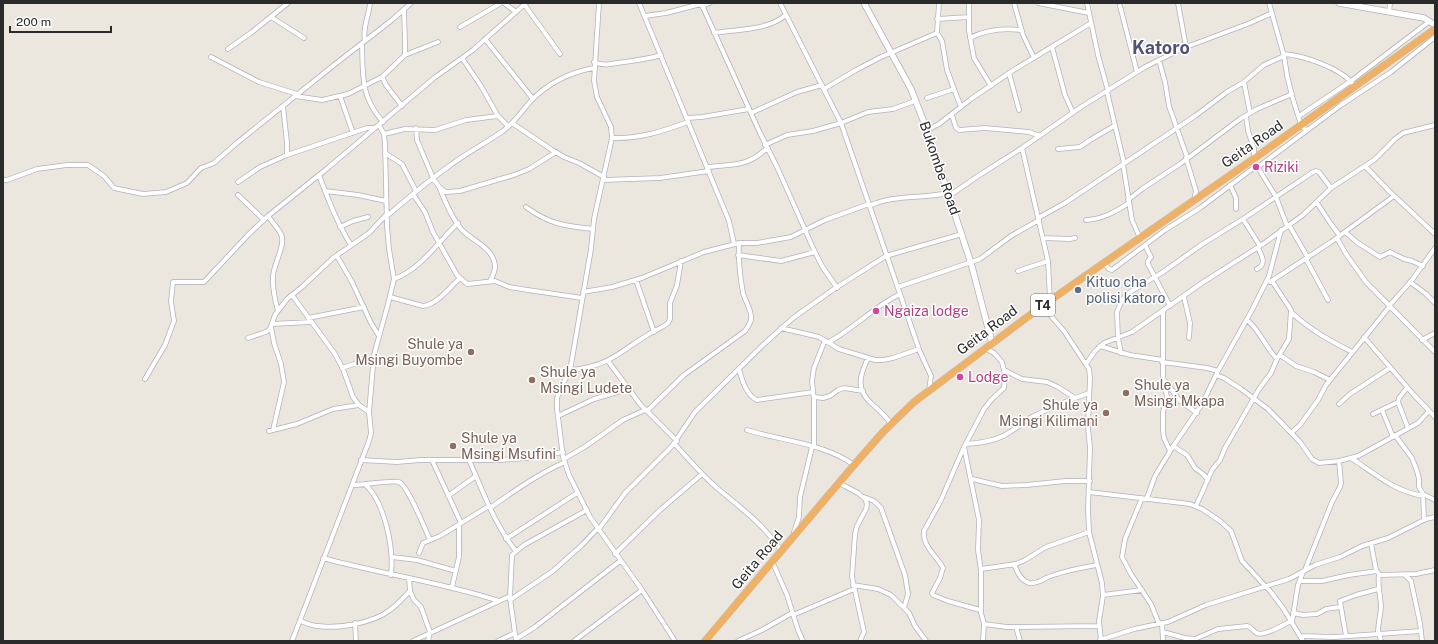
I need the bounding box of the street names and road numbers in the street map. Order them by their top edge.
street label: Geita Road [1218,117,1286,171]
street label: Bukombe Road [916,119,964,217]
road number: T4 [1031,294,1055,316]
street label: Geita Road [954,302,1020,358]
street label: Geita Road [728,528,786,592]

